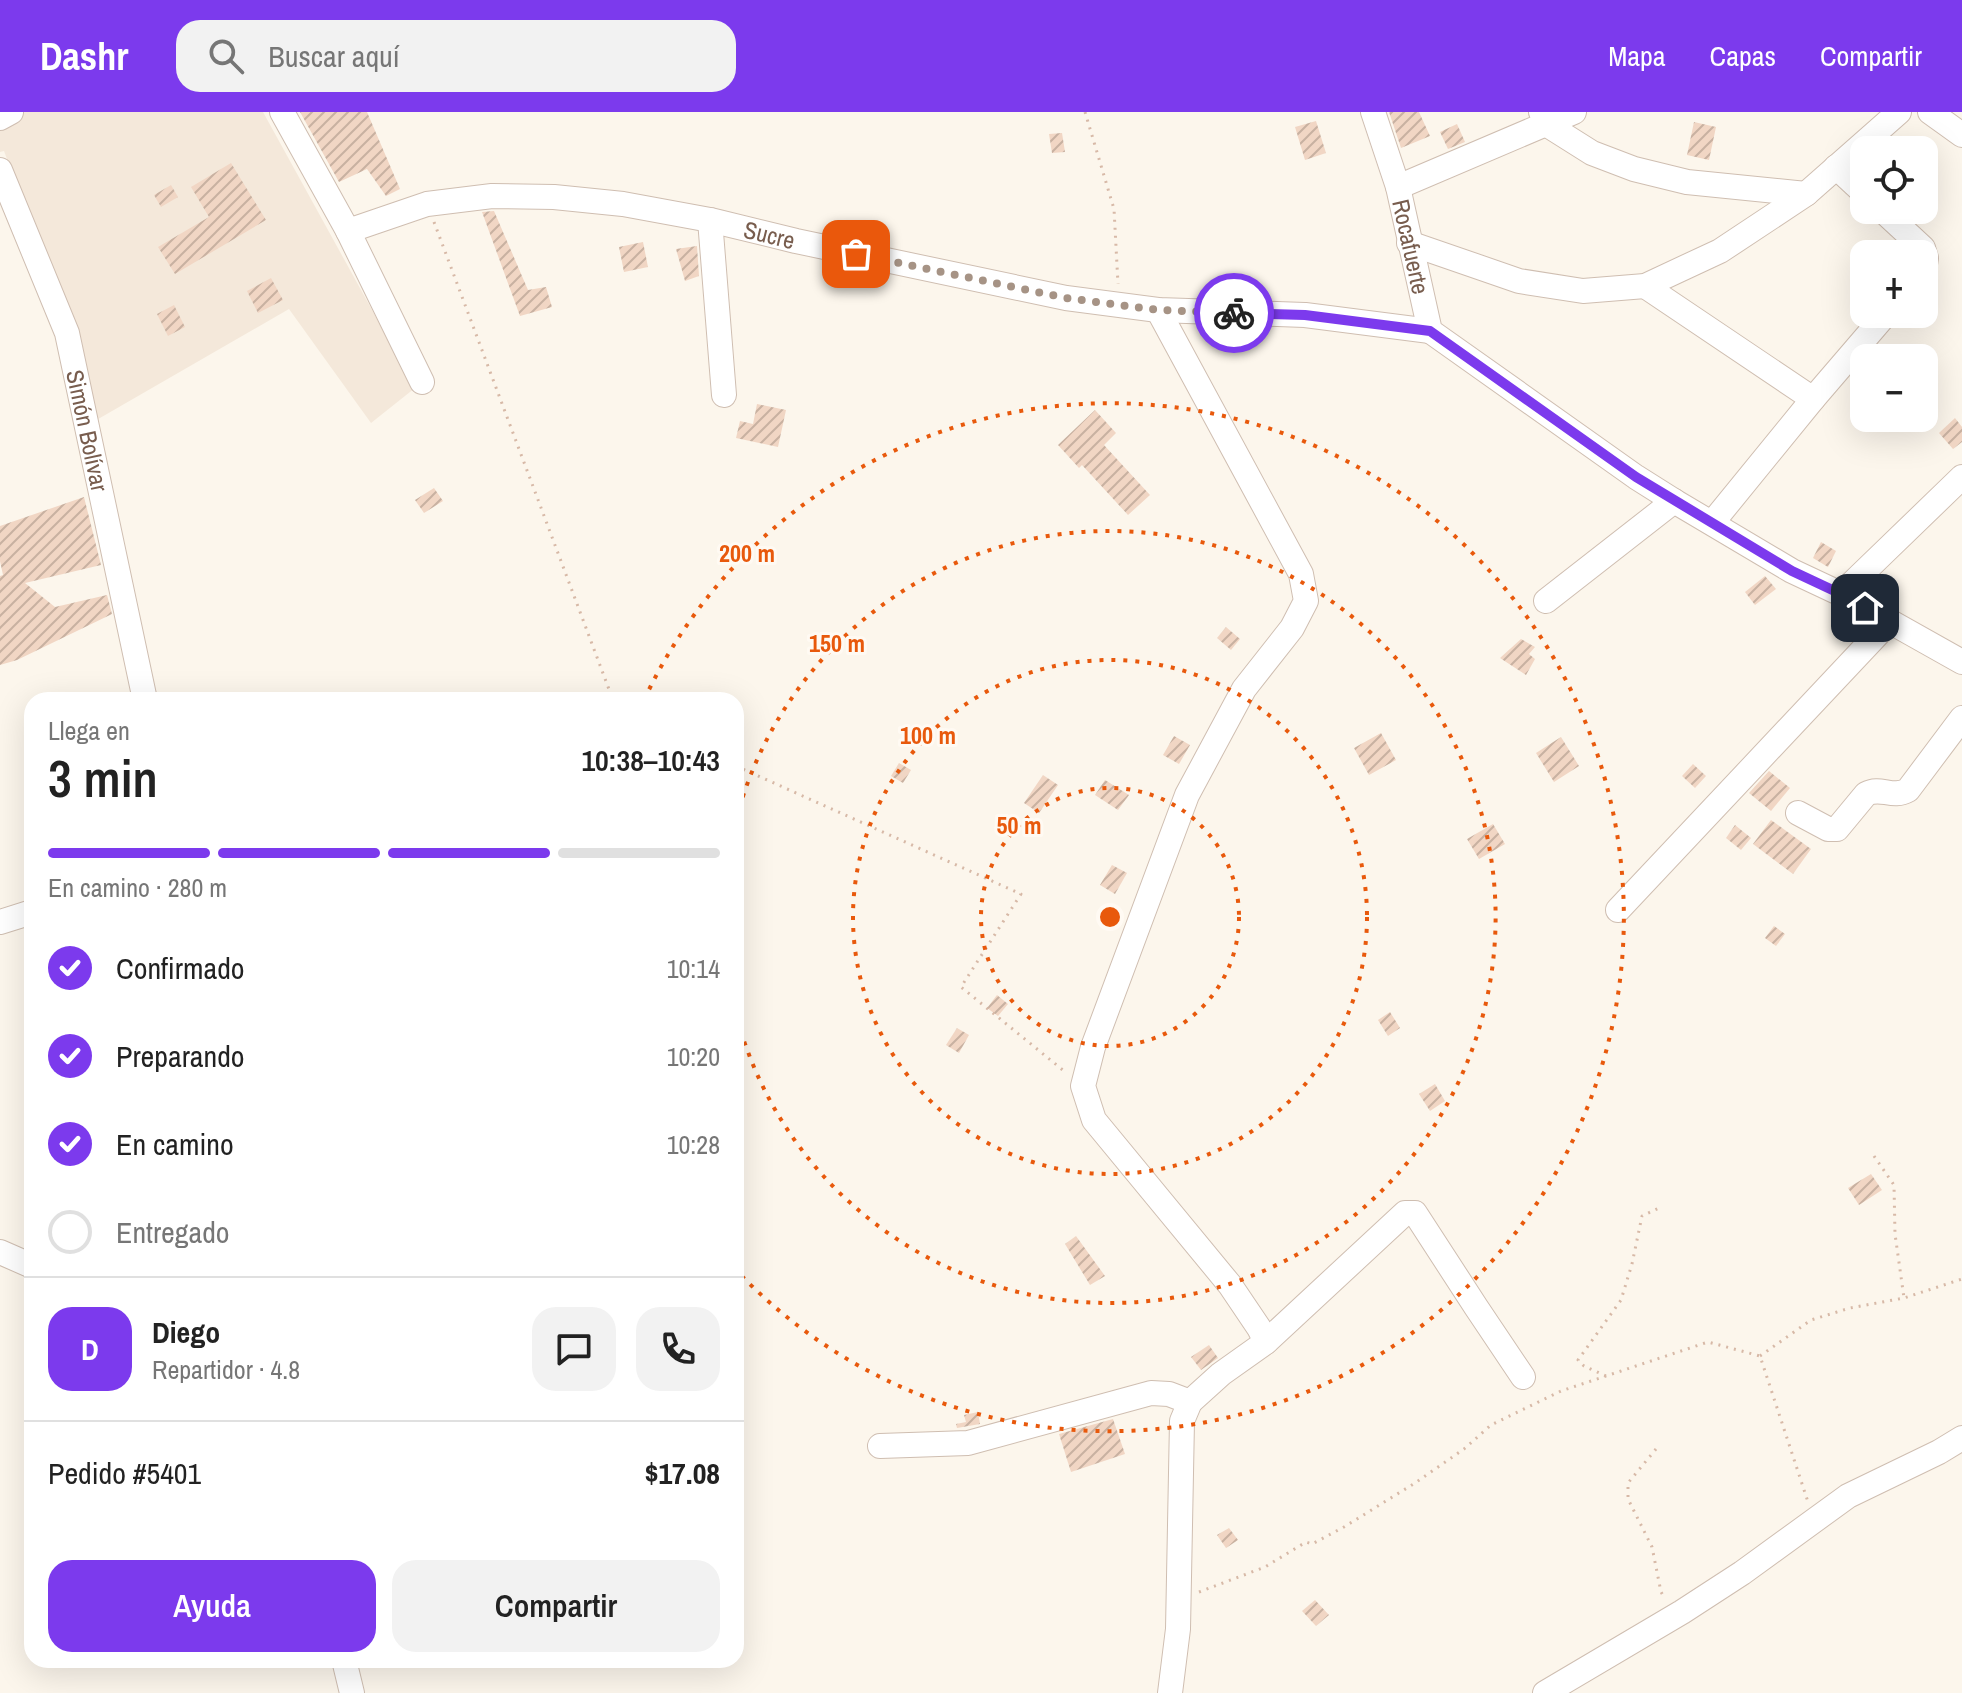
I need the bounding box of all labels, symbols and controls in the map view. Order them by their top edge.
search box [176,20,736,92]
text: Dashr [40,31,128,82]
icon: search [204,34,248,78]
text: Buscar aquí [268,36,400,76]
text: Mapa [1608,37,1666,75]
text: Capas [1710,37,1776,75]
text: Compartir [1820,37,1922,75]
map controls [1850,136,1938,432]
button: locate [1850,136,1938,224]
street label: Rocafuerte [1385,196,1437,297]
street label: Sucre [741,213,798,256]
pin [822,220,890,288]
icon: bag [834,232,878,276]
button: + [1850,240,1938,328]
courier [1194,273,1274,353]
icon: bike [1212,291,1256,335]
button: − [1850,344,1938,432]
street label: Simón Bolívar [59,367,116,495]
text: 200 m [719,537,775,569]
pin [1831,574,1899,642]
icon: home [1843,586,1887,630]
text: 150 m [809,627,865,659]
text: Llega en [48,713,130,748]
text: 100 m [900,719,956,751]
text: 10:38–10:43 [581,740,720,780]
text: 3 min [48,743,158,813]
text: 50 m [997,809,1041,841]
text: En camino · 280 m [48,870,227,905]
centre of rings [1096,903,1124,931]
icon: check [48,946,92,990]
text: Confirmado [116,948,245,988]
text: 10:14 [667,951,720,986]
icon: check [48,1034,92,1078]
text: Preparando [116,1036,245,1076]
text: 10:20 [667,1039,720,1074]
icon: check [48,1122,92,1166]
text: En camino [116,1124,234,1164]
text: 10:28 [667,1127,720,1162]
text: Entregado [116,1212,230,1252]
button: chat [532,1307,616,1391]
button: phone [636,1307,720,1391]
text: Diego [152,1312,220,1352]
text: D [81,1329,99,1369]
text: Repartidor · 4.8 [152,1352,300,1387]
text: Pedido #5401 [48,1453,201,1493]
text: $17.08 [645,1453,720,1493]
button: Ayuda [48,1560,376,1652]
button: Compartir [392,1560,720,1652]

